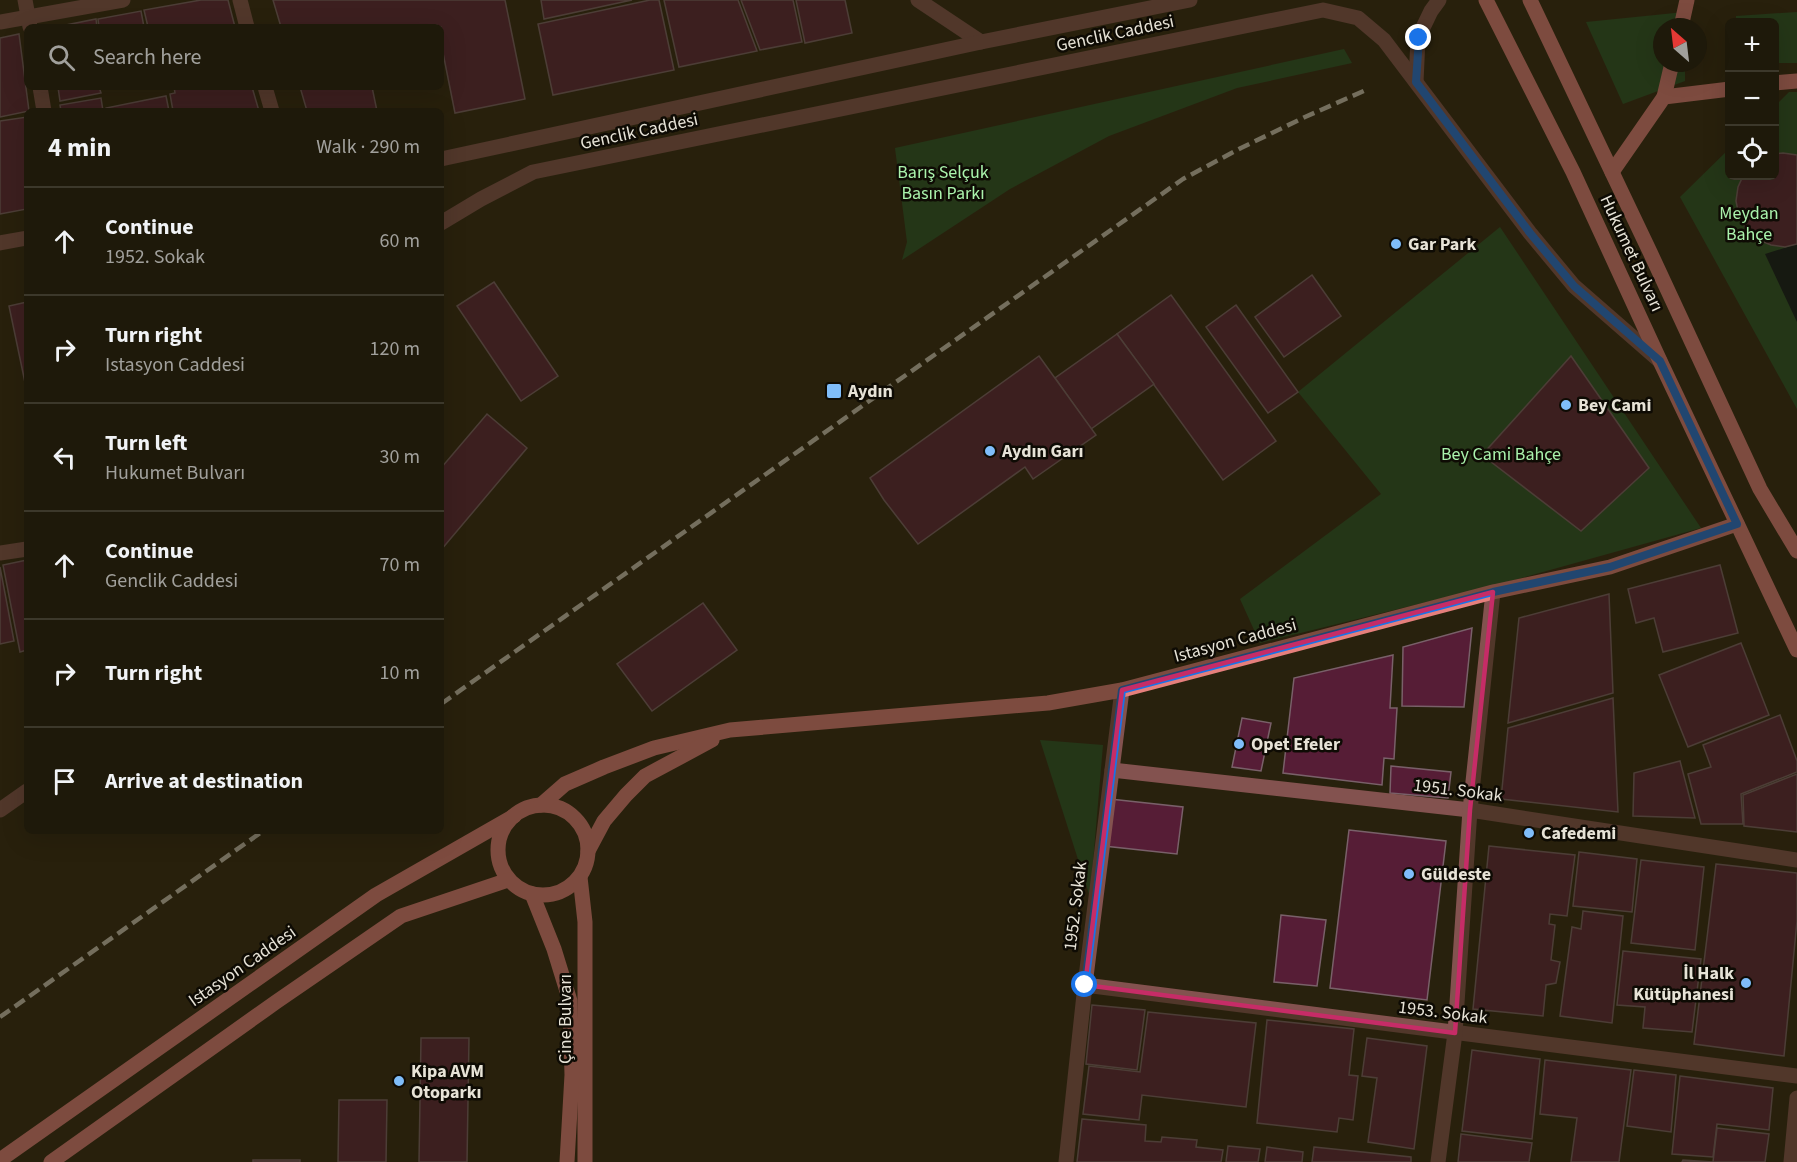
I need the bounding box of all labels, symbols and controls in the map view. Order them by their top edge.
street label: Genclik Caddesi [1054,9,1176,58]
north arrow [1653,18,1707,72]
map controls [1725,18,1779,180]
button: + [1725,18,1779,72]
search box [24,24,444,90]
route end [1405,24,1431,50]
icon: search [45,41,78,74]
text: Search here [93,41,201,73]
button: − [1725,72,1779,126]
street label: Genclik Caddesi [578,107,700,156]
button: locate [1725,126,1779,180]
text: 4 min [48,129,111,166]
text: Walk · 290 m [316,133,420,161]
park label: Barış Selçuk Basın Parkı [897,160,989,206]
street label: Hukumet Bulvarı [1594,191,1670,316]
park label: Meydan Bahçe [1719,201,1779,247]
text: Continue [105,211,194,243]
icon: ahead [48,225,81,258]
text: 60 m [380,227,420,255]
place label: Gar Park [1408,232,1477,257]
marker: Gar Park [1389,237,1403,251]
text: 1952. Sokak [105,243,205,271]
text: Turn right [105,319,202,351]
icon: right [48,333,81,366]
text: 120 m [370,335,420,363]
text: Istasyon Caddesi [105,351,245,379]
place label: Aydın [847,379,893,404]
marker: Aydın [825,382,843,400]
place label: Bey Cami [1578,393,1651,418]
marker: Bey Cami [1559,398,1573,412]
text: Turn left [105,427,187,459]
place label: Aydın Garı [1001,439,1084,464]
icon: left [48,441,81,474]
park label: Bey Cami Bahçe [1441,442,1561,467]
text: 30 m [380,443,420,471]
marker: Aydın Garı [983,444,997,458]
text: Hukumet Bulvarı [105,459,245,487]
text: Continue [105,535,194,567]
icon: ahead [48,549,81,582]
text: 70 m [380,551,420,579]
text: Genclik Caddesi [105,567,238,595]
street label: Istasyon Caddesi [1171,612,1299,669]
icon: right [48,657,81,690]
text: Turn right [105,657,202,689]
text: 10 m [380,659,420,687]
place label: Opet Efeler [1251,732,1341,757]
marker: Opet Efeler [1232,737,1246,751]
icon: arrive [48,765,81,798]
text: Arrive at destination [105,765,303,797]
street label: 1951. Sokak [1412,773,1504,808]
place label: Cafedemi [1541,821,1616,846]
marker: Cafedemi [1522,826,1536,840]
street label: 1952. Sokak [1058,860,1093,952]
place label: Güldeste [1421,862,1491,887]
marker: Güldeste [1402,867,1416,881]
street label: Istasyon Caddesi [184,920,301,1013]
place label: İl Halk Kütüphanesi [1633,961,1734,1007]
route start [1071,971,1097,997]
street label: Çine Bulvarı [553,974,578,1064]
marker: İl Halk Kütüphanesi [1739,976,1753,990]
street label: 1953. Sokak [1397,995,1489,1030]
place label: Kipa AVM Otoparkı [411,1059,484,1105]
marker: Kipa AVM Otoparkı [392,1074,406,1088]

